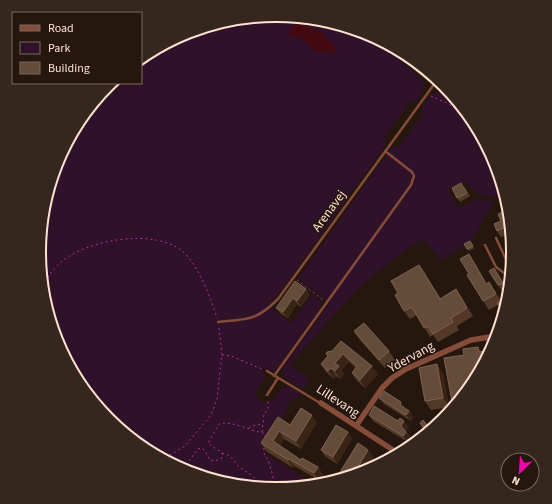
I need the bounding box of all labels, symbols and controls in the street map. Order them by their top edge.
legend [12,12,142,84]
text: Road [48,20,74,37]
text: Park [48,40,70,57]
text: Building [48,60,90,77]
street label: Arenavej [308,187,350,235]
street label: Ydervang [384,337,438,378]
street label: Lillevang [313,380,364,422]
north arrow [500,452,540,492]
text: N [509,472,522,489]

